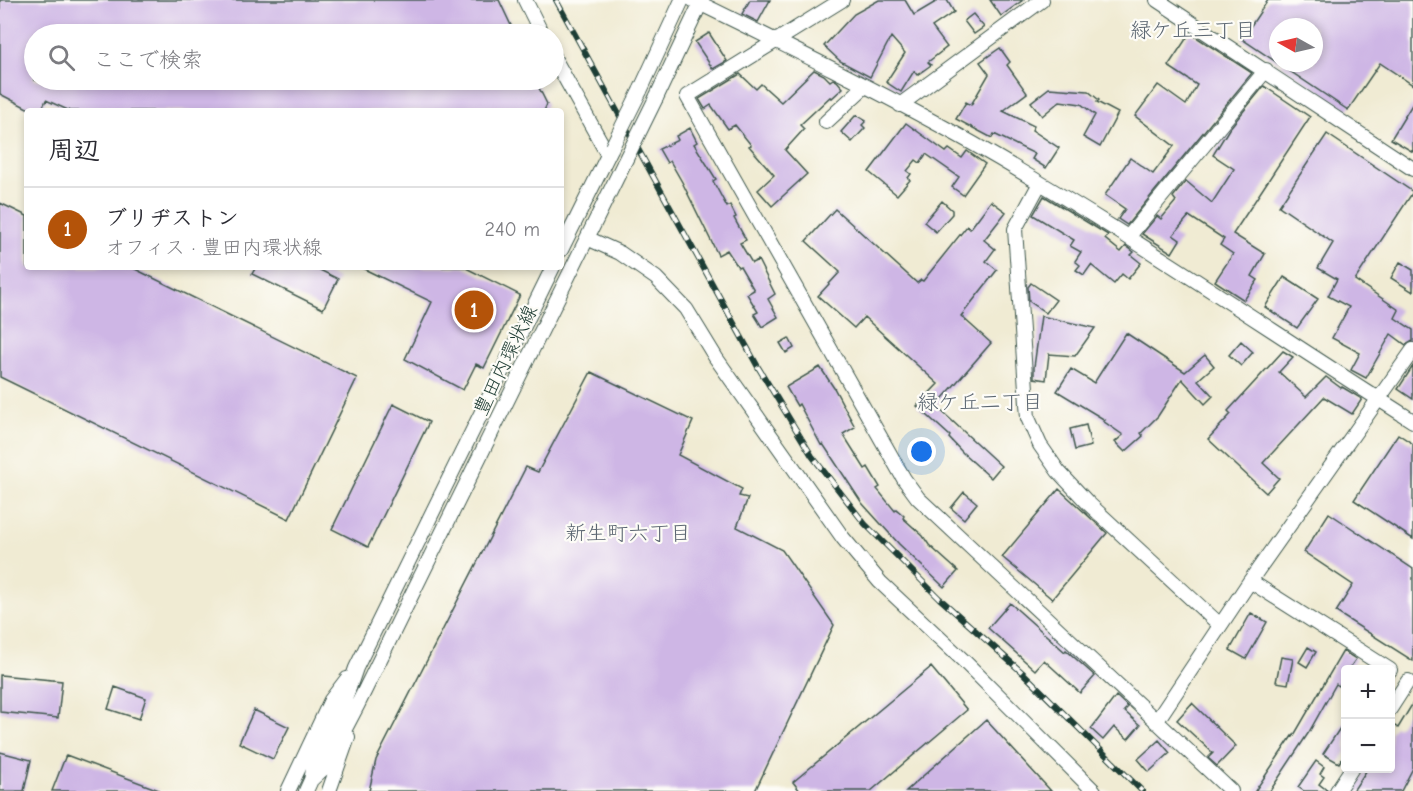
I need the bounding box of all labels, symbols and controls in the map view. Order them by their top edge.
district label: 緑ケ丘三丁目 [1130,18,1256,42]
north arrow [1269,18,1323,72]
search box [24,24,564,90]
icon: search [45,41,78,74]
text: ここで検索 [93,47,203,73]
text: 周辺 [48,136,100,166]
text: ブリヂストン [105,205,239,231]
text: 1 [64,218,71,241]
text: 240 m [485,218,540,241]
text: オフィス · 豊田内環状線 [105,236,322,259]
pin: 1 [454,288,494,332]
street label: 豊田内環状線 [469,301,542,419]
district label: 緑ケ丘二丁目 [917,390,1043,414]
your location [907,437,936,466]
district label: 新生町六丁目 [565,521,691,545]
map controls [1341,665,1395,773]
button: + [1341,665,1395,719]
button: − [1341,719,1395,773]

